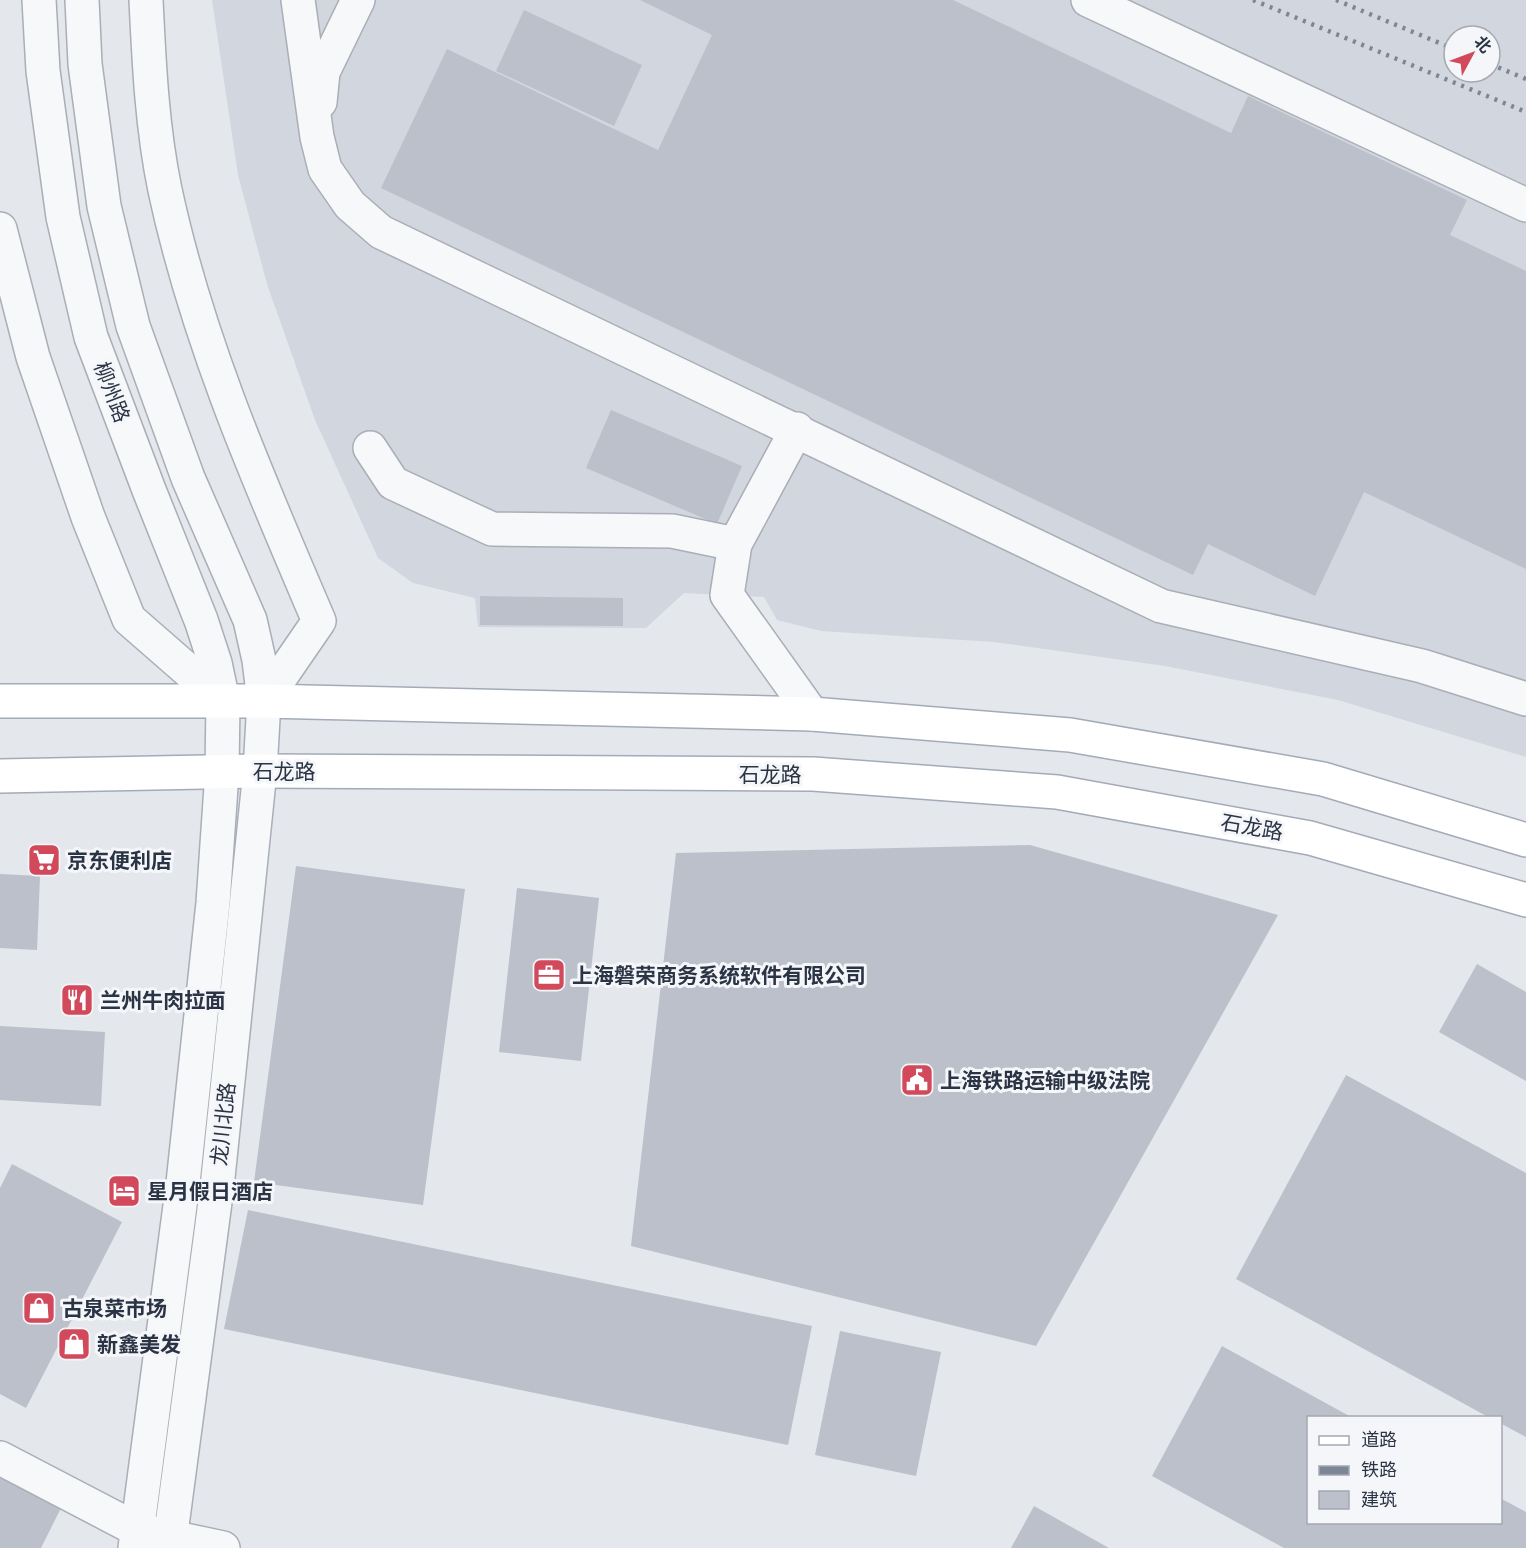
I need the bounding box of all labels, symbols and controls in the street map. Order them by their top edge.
north arrow [1442,24,1502,84]
text: 北 [1471,32,1495,57]
street label: 柳州路 [89,358,135,426]
street label: 石龙路 [253,759,316,784]
street label: 石龙路 [739,762,802,787]
street label: 石龙路 [1219,809,1285,845]
supermarket icon: 京东便利店 [26,842,62,878]
place label: 京东便利店 [67,848,172,873]
office icon: 上海磐荣商务系统软件有限公司 [531,957,567,993]
place label: 上海磐荣商务系统软件有限公司 [572,963,866,988]
restaurant icon: 兰州牛肉拉面 [59,982,95,1018]
place label: 兰州牛肉拉面 [100,988,226,1013]
public building icon: 上海铁路运输中级法院 [899,1062,935,1098]
place label: 上海铁路运输中级法院 [940,1068,1150,1093]
street label: 龙川北路 [206,1081,240,1167]
hotel icon: 星月假日酒店 [106,1173,142,1209]
place label: 星月假日酒店 [147,1179,273,1204]
shop icon: 古泉菜市场 [21,1290,57,1326]
place label: 古泉菜市场 [62,1296,167,1321]
shop icon: 新鑫美发 [56,1326,92,1362]
place label: 新鑫美发 [97,1332,181,1357]
legend [1307,1416,1502,1524]
text: 道路 [1361,1429,1397,1451]
text: 铁路 [1361,1459,1397,1481]
text: 建筑 [1361,1489,1397,1511]

